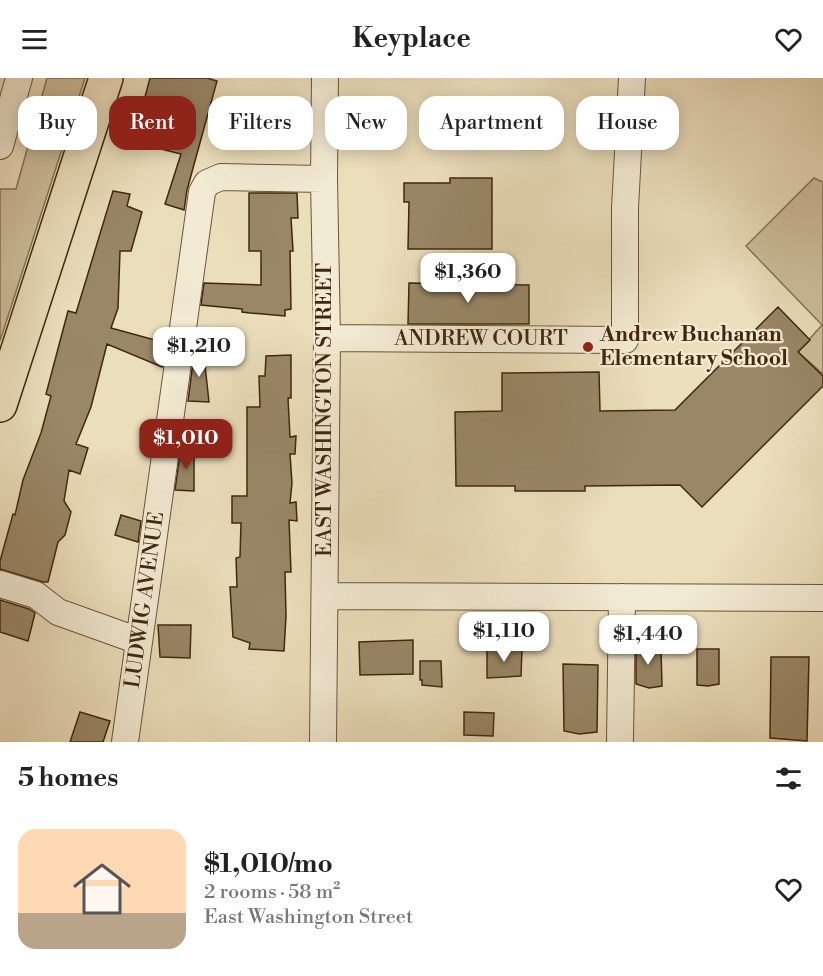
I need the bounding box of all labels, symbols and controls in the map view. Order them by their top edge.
text: Keyplace [352,22,471,56]
icon: menu [18,23,51,56]
icon: heart [772,23,805,56]
chip: Buy [18,96,97,150]
chip: Rent [109,96,196,150]
chip: Filters [208,96,313,150]
chip: New [325,96,407,150]
chip: Apartment [419,96,564,150]
chip: House [576,96,679,150]
pin: $1,360 [419,253,517,304]
text: $1,360 [434,260,502,285]
street label: EAST WASHINGTON STREET [312,263,338,557]
place label: Andrew Buchanan Elementary School [599,322,788,372]
street label: ANDREW COURT [393,326,568,352]
pin: $1,210 [150,327,248,378]
text: $1,210 [167,334,231,359]
marker: Andrew Buchanan Elementary School [581,340,595,354]
pin: $1,010 [137,419,235,470]
text: $1,010 [153,426,219,451]
street label: LUDWIG AVENUE [120,510,170,690]
pin: $1,110 [455,612,553,663]
pin: $1,440 [599,615,697,666]
text: $1,110 [473,619,535,644]
text: $1,440 [613,622,683,647]
text: 5 homes [18,762,118,794]
icon: filters [772,762,805,795]
text: $1,010/mo [204,848,333,880]
icon: home [66,853,138,925]
icon: heart [772,873,805,906]
text: 2 rooms · 58 m² [204,880,340,905]
text: East Washington Street [204,905,413,930]

